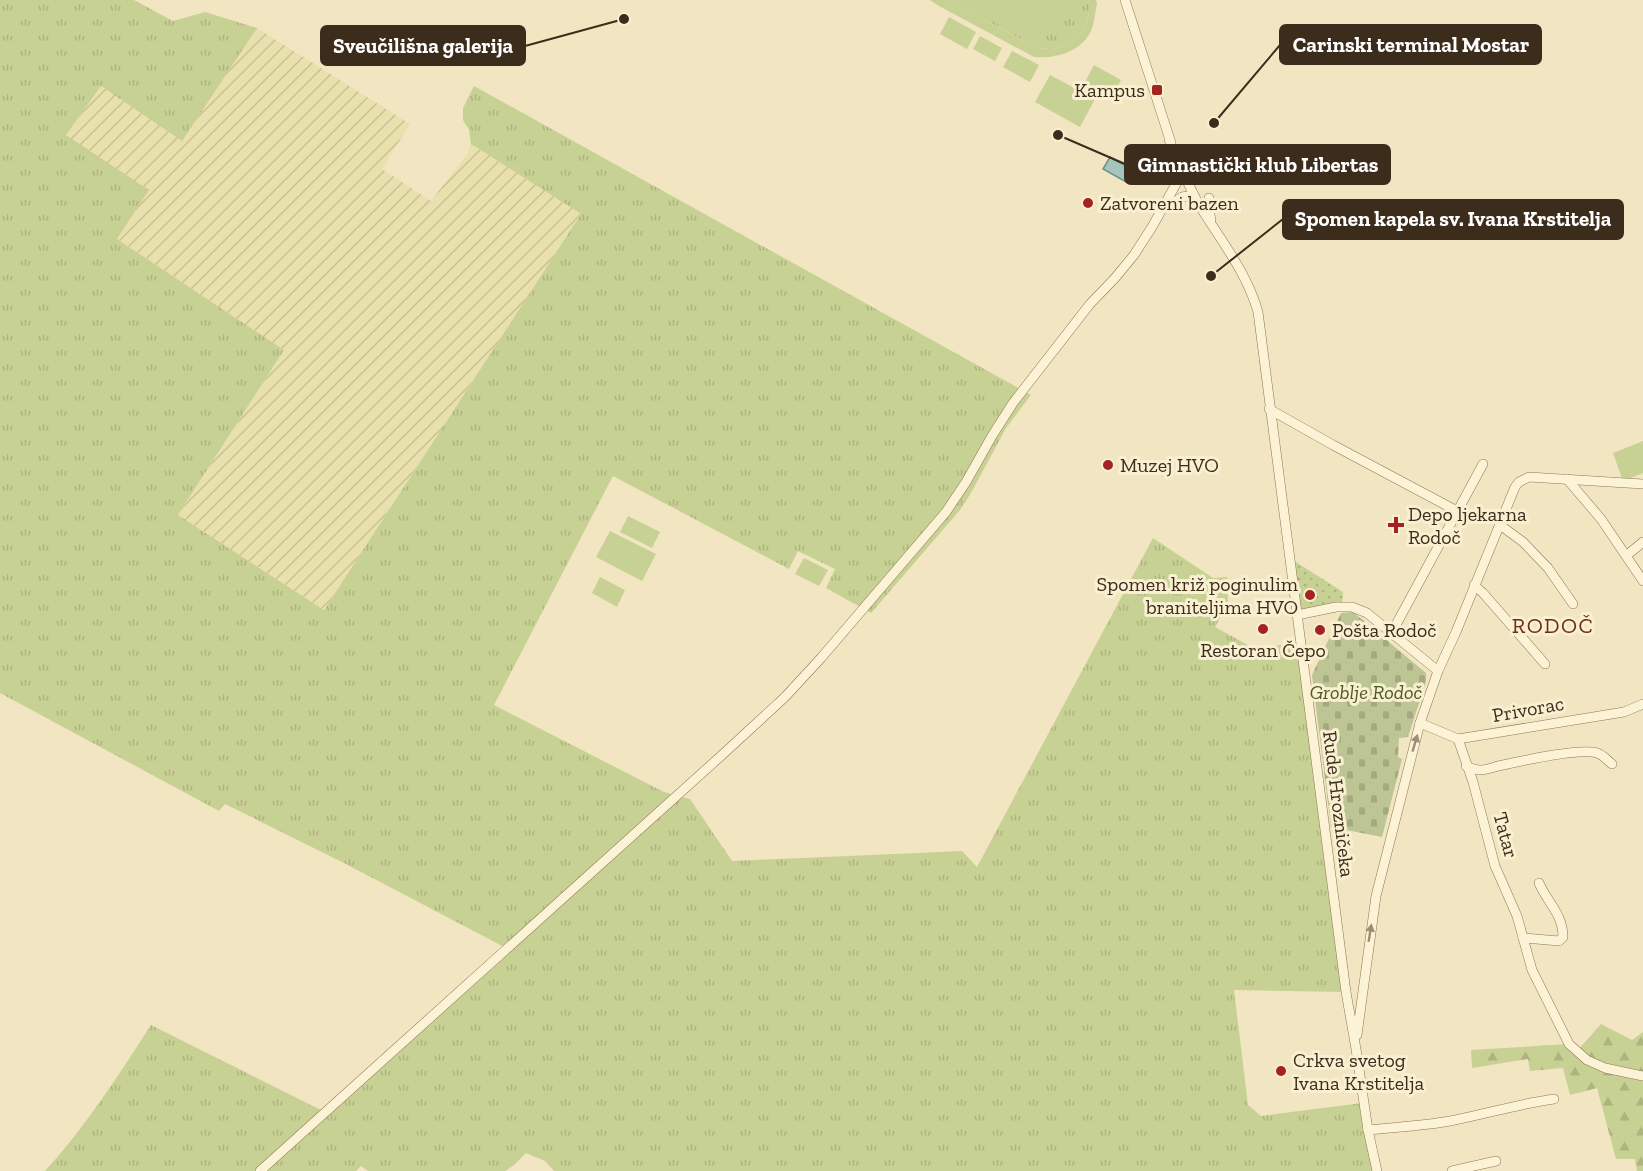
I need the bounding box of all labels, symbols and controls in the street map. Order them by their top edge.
callout: Carinski terminal Mostar [1280,25,1541,64]
callout: Sveučilišna galerija [321,26,525,65]
text: Carinski terminal Mostar [1293,32,1529,57]
text: Sveučilišna galerija [333,33,513,58]
place label: Kampus [1074,78,1145,102]
marker: Kampus [1150,83,1164,97]
callout: Gimnastički klub Libertas [1125,145,1390,184]
text: Gimnastički klub Libertas [1137,152,1379,177]
place label: Zatvoreni bazen [1100,191,1239,215]
marker: Zatvoreni bazen [1081,196,1095,210]
callout: Spomen kapela sv. Ivana Krstitelja [1283,200,1623,239]
text: Spomen kapela sv. Ivana Krstitelja [1295,206,1612,231]
place label: Muzej HVO [1120,453,1219,477]
marker: Muzej HVO [1101,458,1115,472]
place label: Depo ljekarna Rodoč [1408,502,1527,549]
marker: Depo ljekarna Rodoč [1389,518,1403,532]
place label: Spomen križ poginulim braniteljima HVO [1097,572,1299,619]
marker: Spomen križ poginulim braniteljima HVO [1303,588,1317,602]
district label: RODOČ [1512,612,1594,639]
place label: Pošta Rodoč [1332,618,1437,642]
marker: Restoran Čepo [1256,622,1270,636]
marker: Pošta Rodoč [1313,623,1327,637]
place label: Restoran Čepo [1200,638,1326,662]
park label: Groblje Rodoč [1310,680,1422,704]
street label: Privorac [1490,691,1566,727]
street label: Rude Hrozničeka [1318,729,1360,879]
one-way arrow [1410,734,1420,752]
street label: Tatar [1488,809,1524,861]
one-way arrow [1366,923,1375,942]
place label: Crkva svetog Ivana Krstitelja [1293,1048,1424,1095]
marker: Crkva svetog Ivana Krstitelja [1274,1064,1288,1078]

